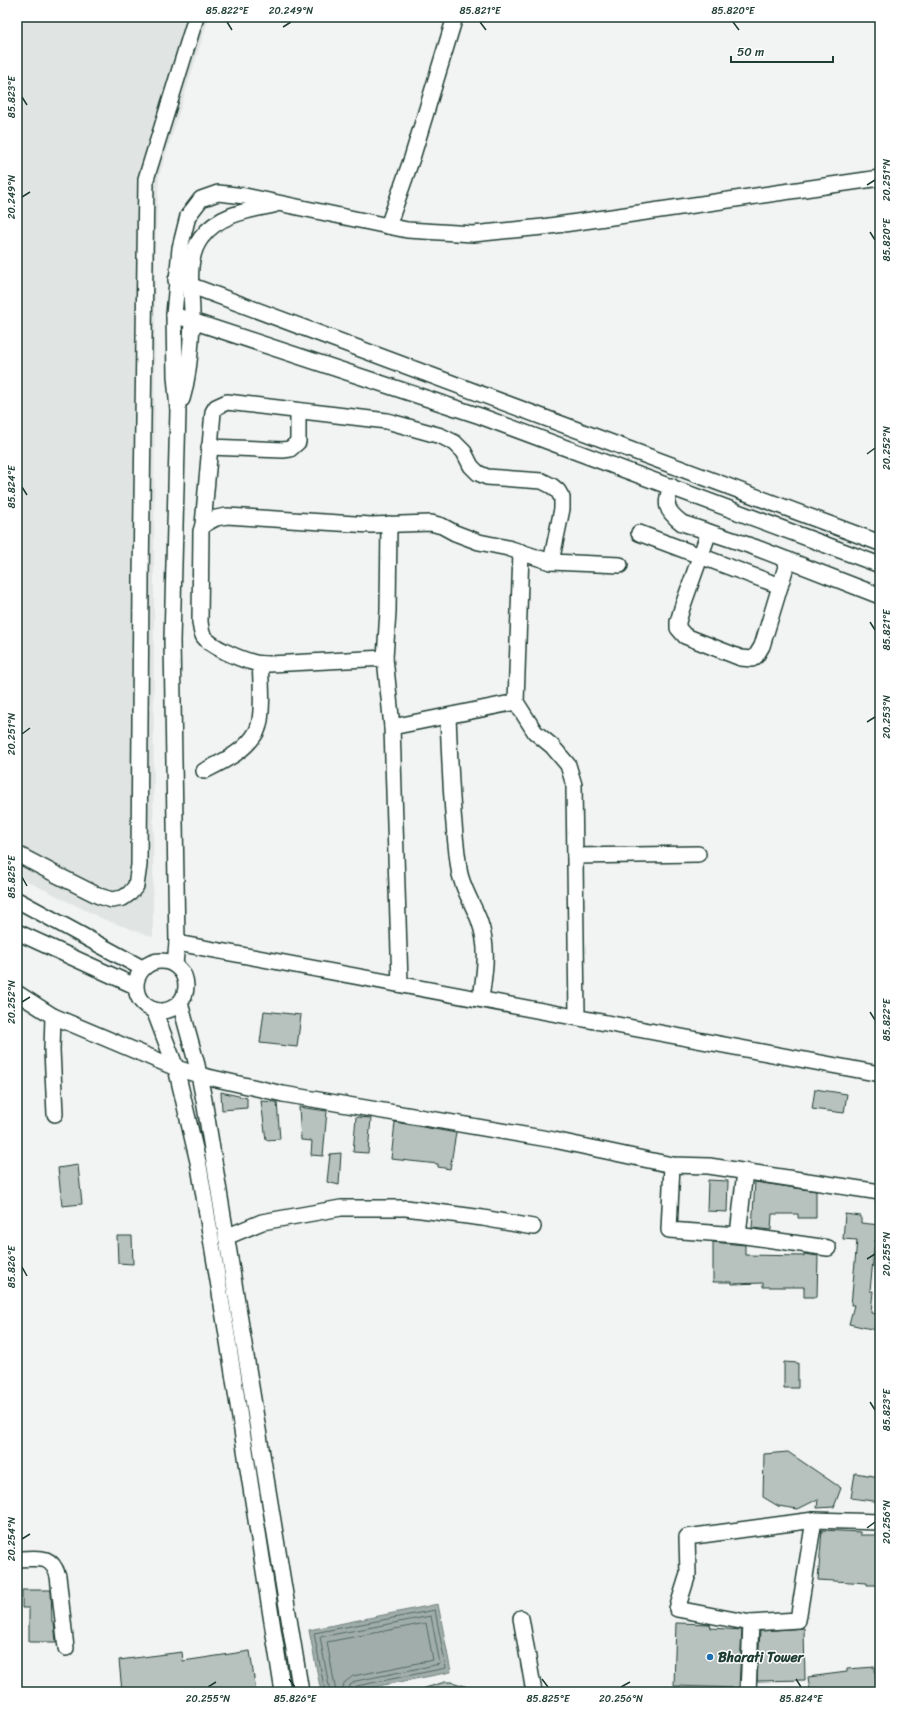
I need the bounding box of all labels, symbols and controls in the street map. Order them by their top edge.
text: 85.822°E [206,2,250,20]
text: 20.249°N [269,2,313,20]
text: 85.821°E [459,2,502,20]
text: 85.820°E [711,2,756,20]
scale bar [731,38,833,64]
text: 50 m [737,41,764,63]
text: 85.823°E [3,74,21,118]
text: 20.251°N [878,159,896,201]
text: 20.249°N [3,175,21,219]
text: 85.820°E [878,217,896,262]
text: 20.252°N [878,426,896,470]
text: 85.824°E [3,464,21,509]
text: 85.821°E [878,608,896,651]
text: 20.253°N [878,695,896,739]
text: 20.251°N [3,713,21,755]
text: 85.825°E [3,854,21,898]
text: 20.252°N [3,980,21,1024]
text: 85.822°E [878,997,896,1041]
text: 20.255°N [878,1232,896,1276]
text: 85.826°E [3,1244,21,1288]
text: 85.823°E [878,1387,896,1431]
text: 20.256°N [878,1500,896,1544]
text: 20.254°N [3,1517,21,1561]
place label: Bharati Tower [718,1645,805,1670]
marker: Bharati Tower [705,1652,715,1662]
text: 20.255°N [186,1690,230,1708]
text: 85.826°E [274,1690,318,1708]
text: 85.825°E [527,1690,571,1708]
text: 20.256°N [599,1690,643,1708]
text: 85.824°E [779,1690,824,1708]

